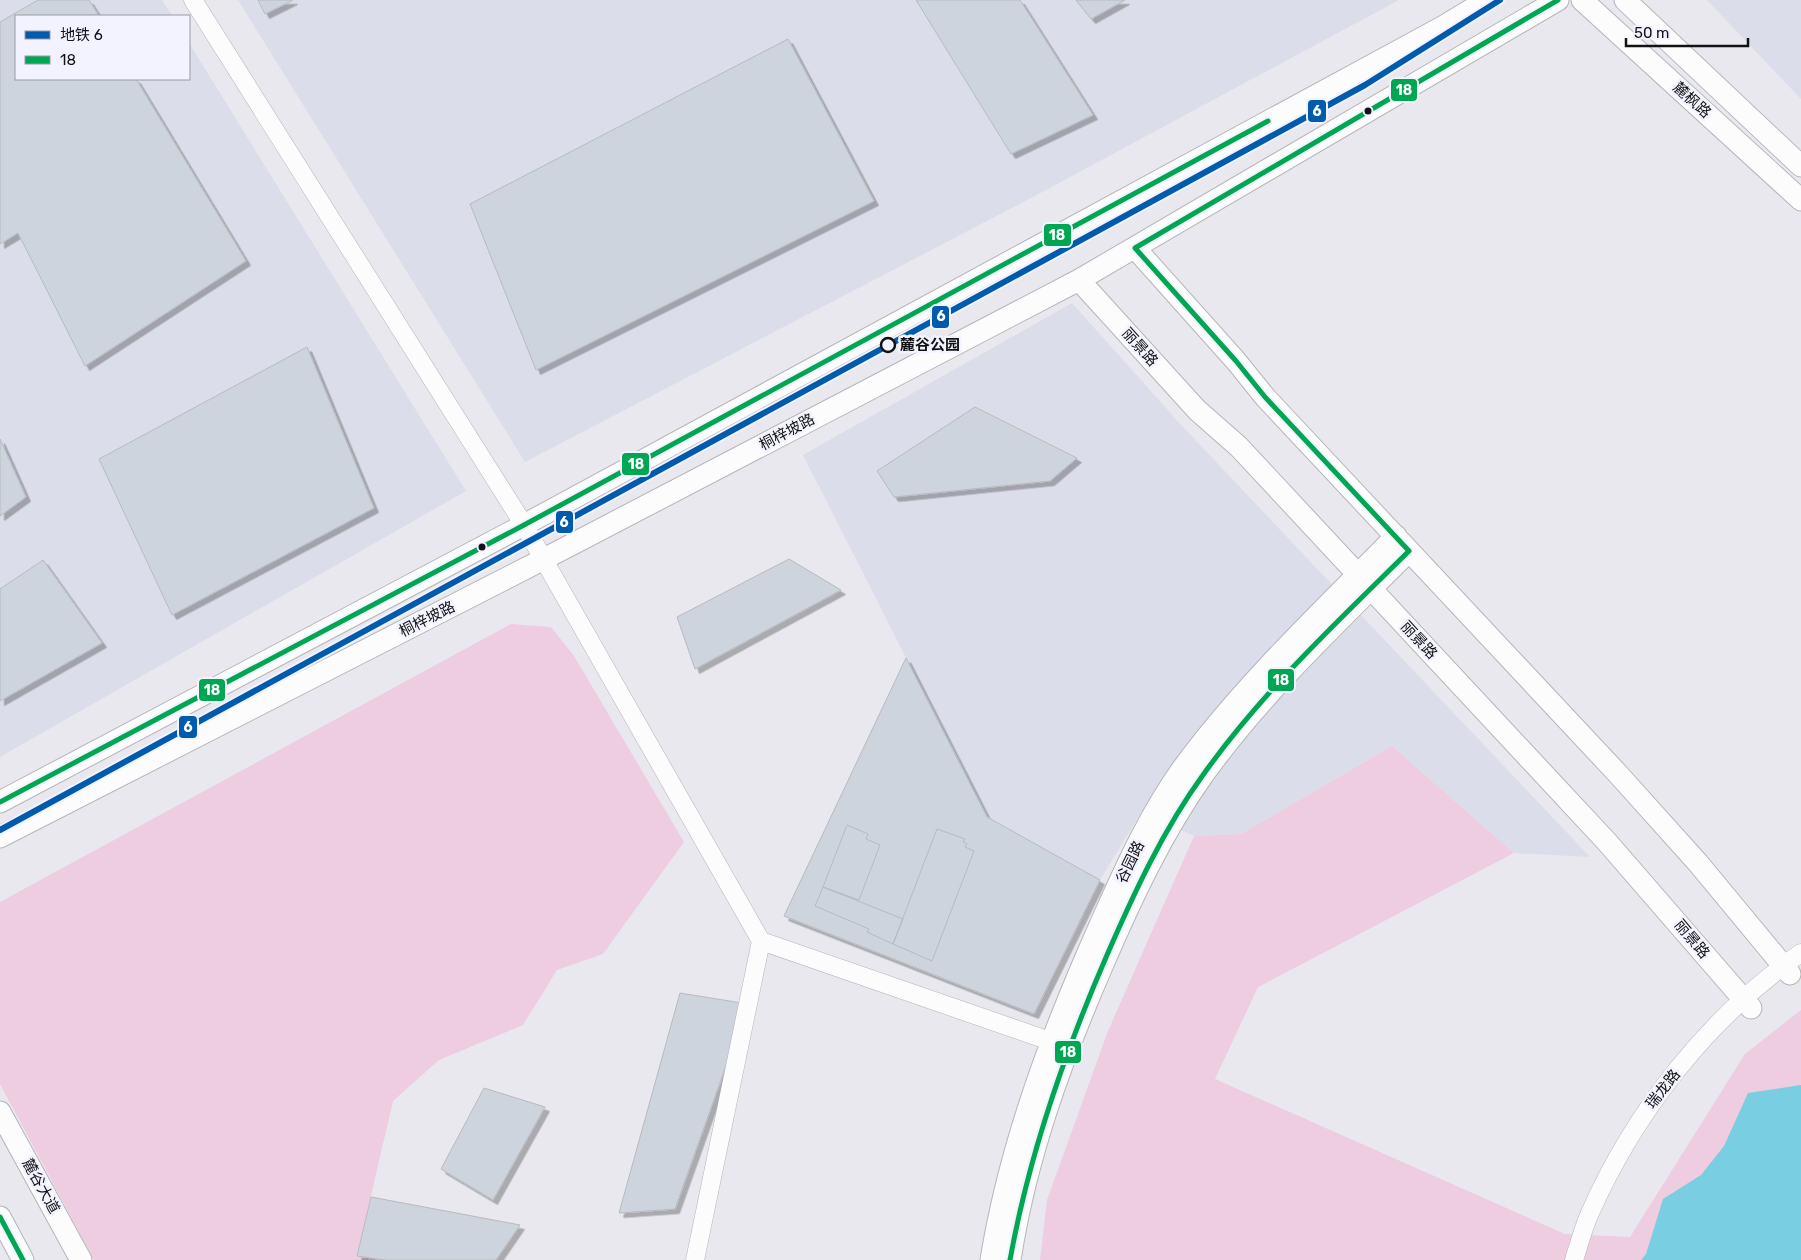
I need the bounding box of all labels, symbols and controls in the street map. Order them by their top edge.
legend [15,15,190,80]
scale bar [1626,15,1748,47]
text: 50 m [1634,24,1669,42]
text: 地铁 6 [60,26,103,44]
text: 18 [60,51,76,69]
line badge: 18 [1390,78,1418,102]
street label: 麓枫路 [1669,78,1715,122]
text: 18 [1396,82,1412,99]
line badge: 6 [1307,99,1327,123]
text: 6 [1312,103,1322,120]
unlabelled marker [1363,106,1373,116]
line badge: 18 [1043,223,1072,247]
text: 18 [1049,227,1065,244]
line badge: 6 [931,305,950,329]
text: 6 [936,308,946,325]
street label: 丽景路 [1118,324,1162,370]
place label: 麓谷公园 [900,336,960,354]
marker: 麓谷公园 [880,337,896,353]
street label: 桐梓坡路 [756,410,818,454]
line badge: 18 [621,452,650,476]
text: 18 [628,456,644,473]
line badge: 6 [555,510,574,534]
text: 6 [559,514,569,531]
unlabelled marker [477,542,487,552]
street label: 桐梓坡路 [396,597,458,641]
street label: 丽景路 [1397,617,1441,663]
line badge: 18 [1267,668,1295,692]
text: 18 [1273,672,1289,689]
line badge: 18 [198,678,226,702]
text: 18 [204,682,220,699]
line badge: 6 [178,715,198,739]
text: 6 [183,719,193,736]
street label: 谷园路 [1112,838,1148,886]
street label: 丽景路 [1671,916,1713,962]
line badge: 18 [1054,1040,1082,1064]
text: 18 [1060,1044,1076,1061]
street label: 瑞龙路 [1642,1066,1684,1112]
street label: 麓谷大道 [19,1155,63,1217]

